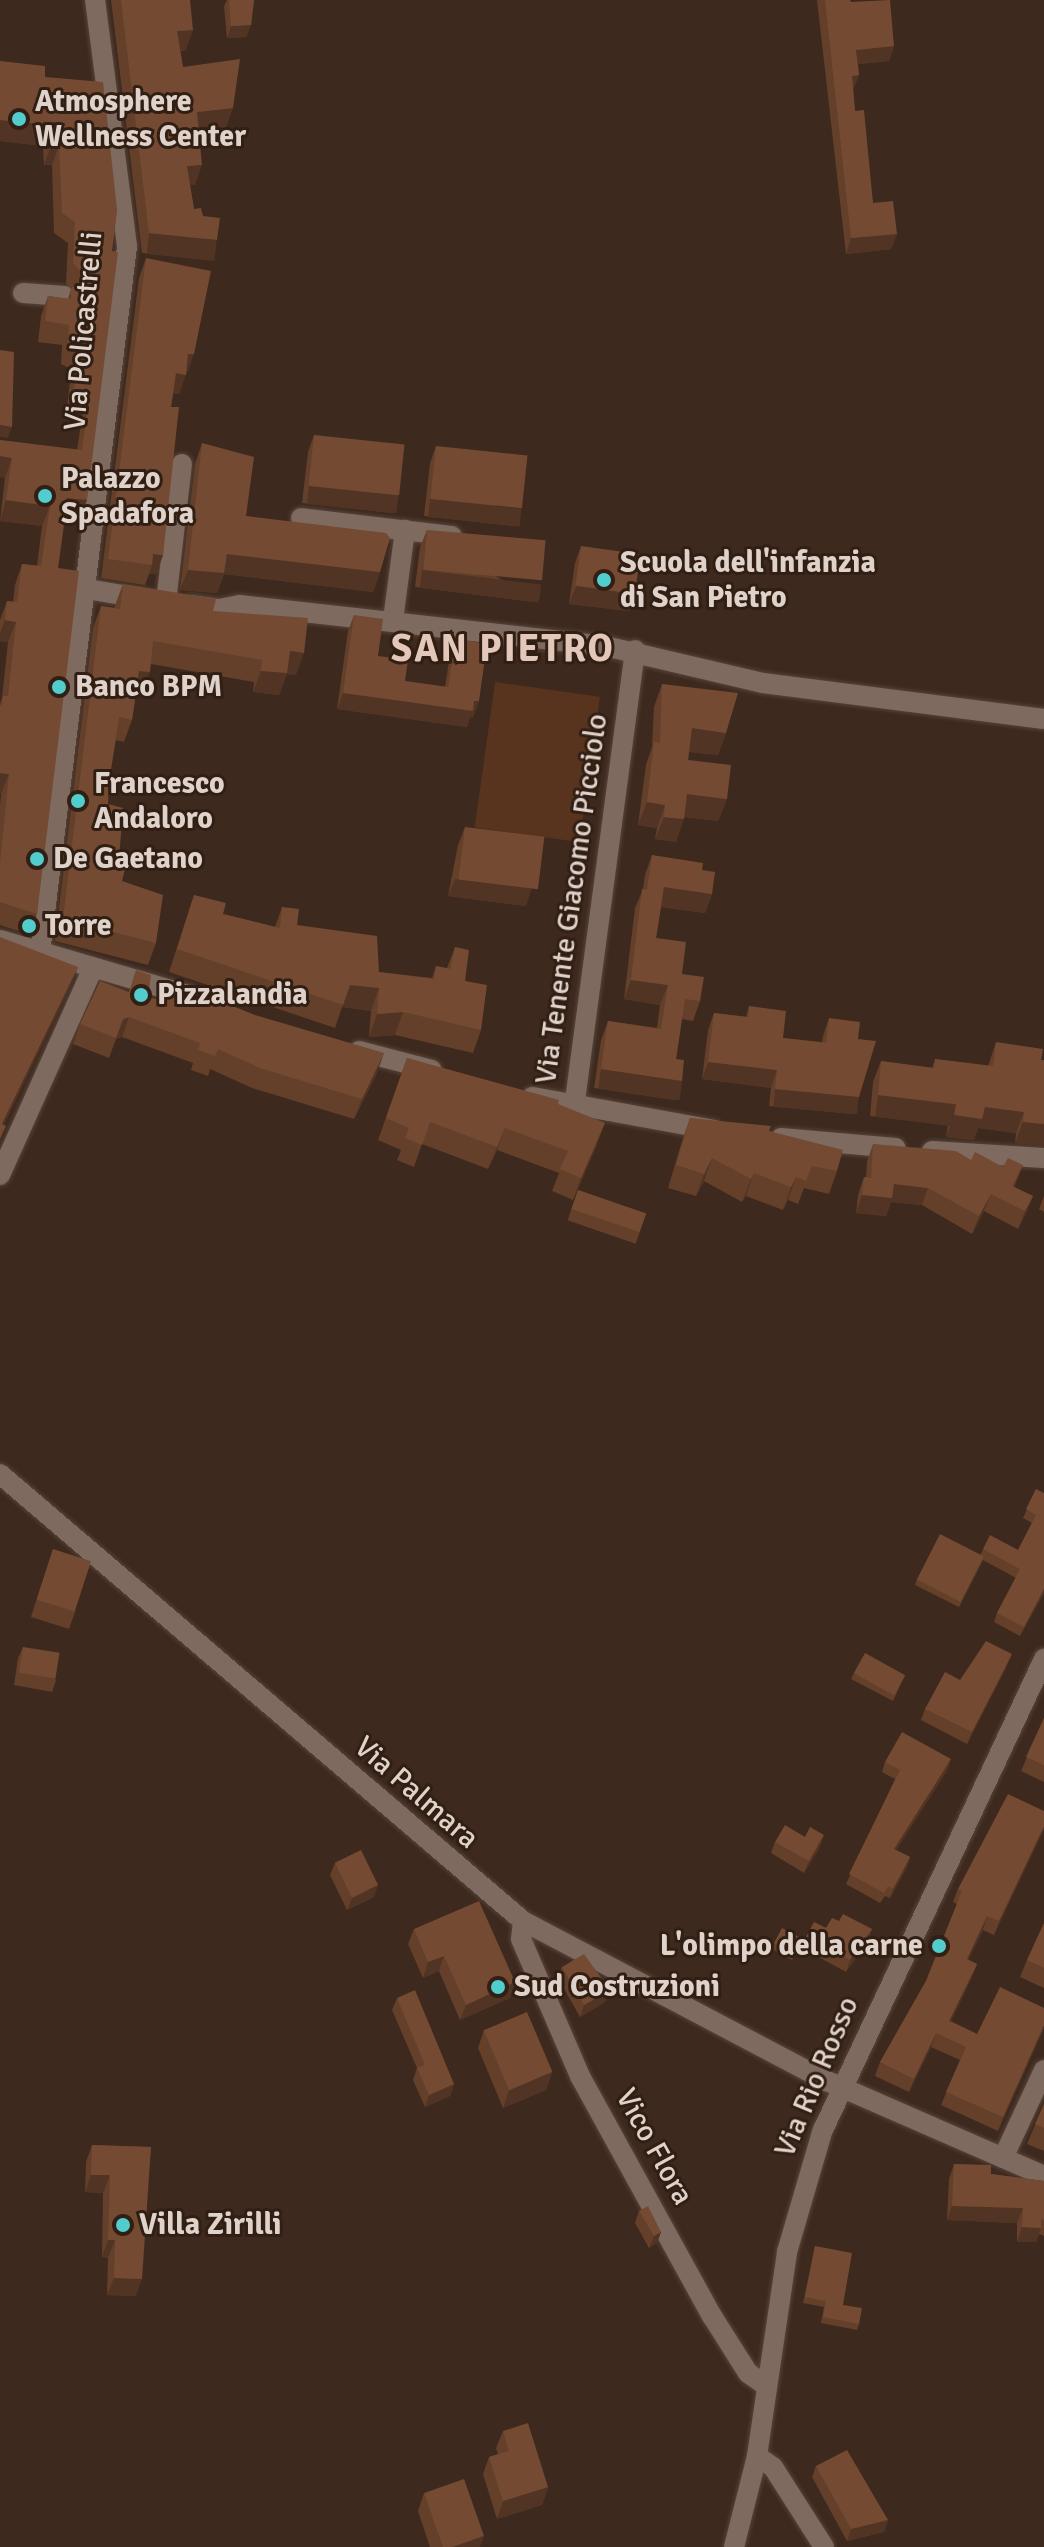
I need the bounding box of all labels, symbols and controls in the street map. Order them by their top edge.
place label: Atmosphere Wellness Center [35,84,246,154]
marker: Atmosphere Wellness Center [10,110,28,128]
street label: Via Policastrelli [57,230,111,432]
place label: Palazzo Spadafora [61,461,194,532]
marker: Palazzo Spadafora [36,487,54,505]
place label: Scuola dell'infanzia di San Pietro [620,545,876,616]
marker: Scuola dell'infanzia di San Pietro [595,571,613,589]
district label: SAN PIETRO [391,626,615,672]
place label: Banco BPM [75,669,222,705]
marker: Banco BPM [50,678,68,696]
street label: Via Tenente Giacomo Picciolo [528,711,616,1087]
place label: Francesco Andaloro [94,766,225,836]
marker: Francesco Andaloro [69,792,87,810]
place label: De Gaetano [53,841,203,877]
marker: De Gaetano [28,850,46,868]
place label: Torre [45,908,112,944]
marker: Torre [20,917,38,935]
place label: Pizzalandia [157,977,308,1013]
marker: Pizzalandia [132,986,150,1004]
street label: Via Palmara [347,1729,485,1857]
place label: L'olimpo della carne [660,1928,923,1964]
marker: L'olimpo della carne [930,1937,948,1955]
place label: Sud Costruzioni [514,1969,720,2005]
marker: Sud Costruzioni [489,1978,507,1996]
street label: Via Rio Rosso [767,1991,867,2163]
street label: Vico Flora [607,2083,701,2211]
place label: Villa Zirilli [139,2207,281,2243]
marker: Villa Zirilli [114,2216,132,2234]

